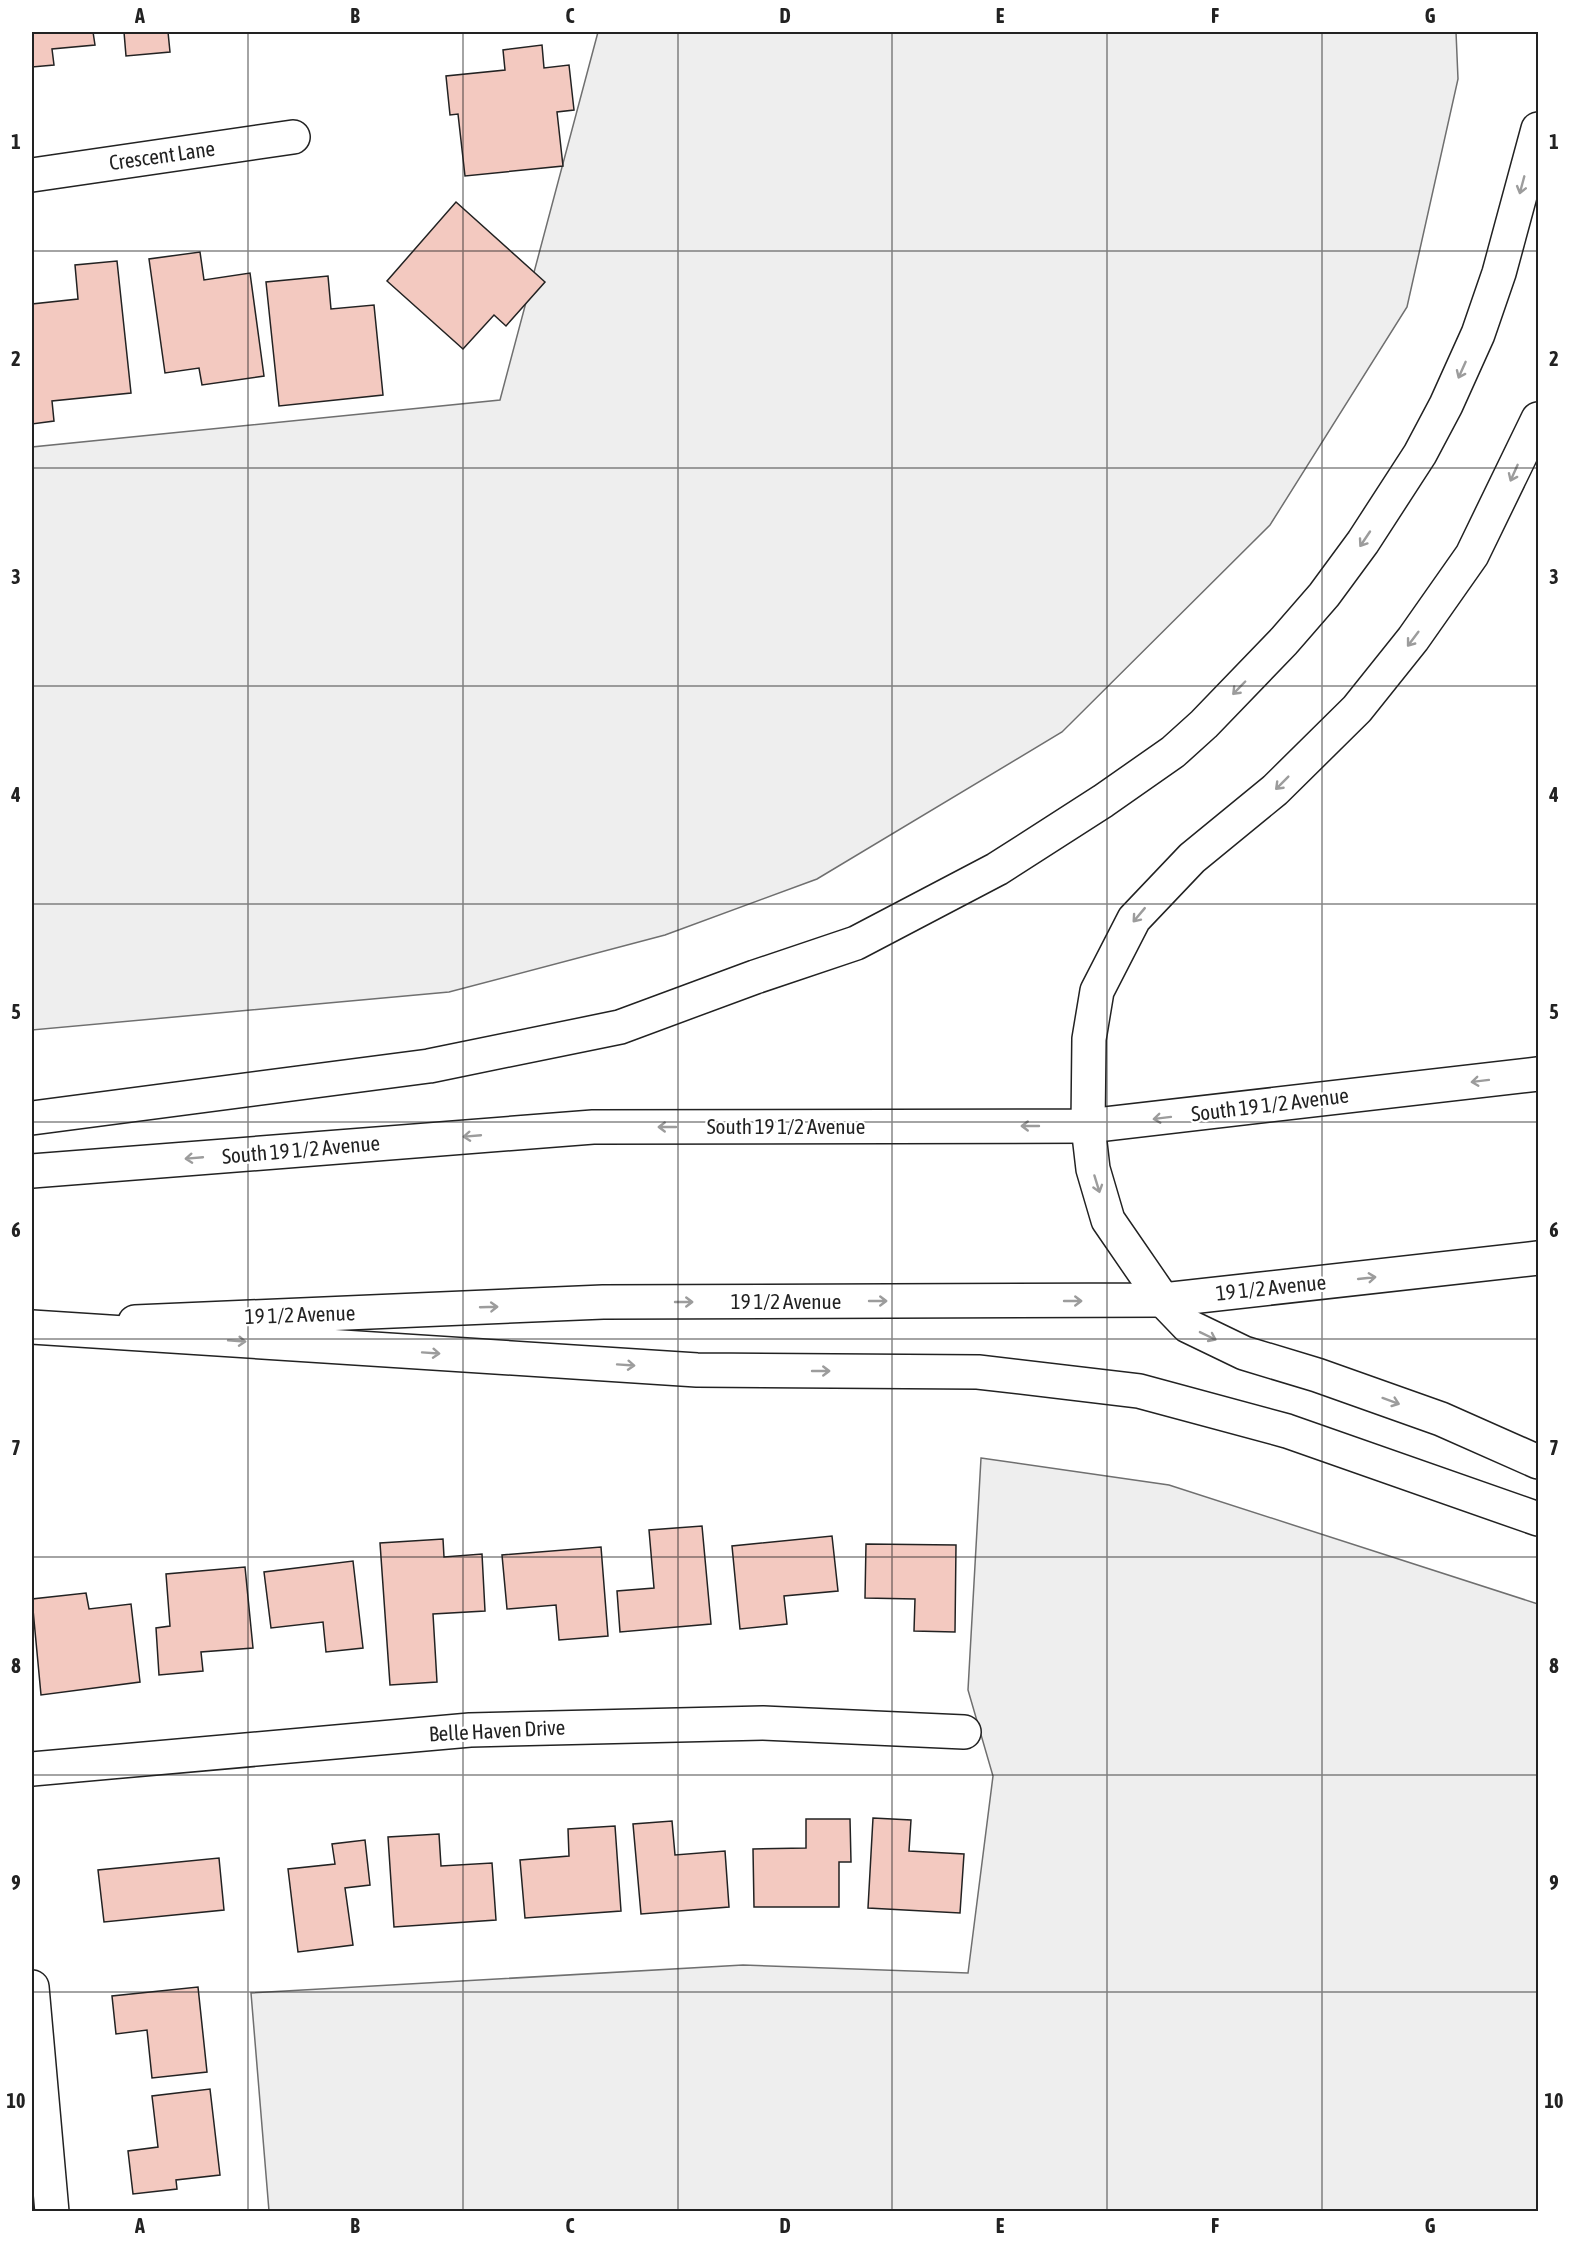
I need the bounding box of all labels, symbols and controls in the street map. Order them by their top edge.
text: A [134,4,145,27]
text: B [350,4,360,27]
text: C [566,4,575,27]
text: D [779,4,791,27]
text: E [996,4,1005,27]
text: F [1211,4,1219,27]
text: G [1425,4,1436,27]
text: 1 [11,130,21,153]
text: 1 [1549,130,1559,153]
street label: Crescent Lane [107,136,216,174]
one-way arrow [1516,175,1527,194]
text: 2 [11,347,21,370]
text: 2 [1549,347,1559,370]
one-way arrow [1455,361,1467,379]
one-way arrow [1508,463,1520,481]
one-way arrow [1359,530,1371,547]
text: 3 [11,565,21,588]
text: 3 [1549,565,1559,588]
one-way arrow [1407,630,1419,646]
one-way arrow [1232,680,1246,695]
one-way arrow [1275,775,1290,790]
text: 4 [10,783,21,806]
text: 4 [1548,783,1559,806]
one-way arrow [1132,907,1146,922]
text: 5 [11,1000,21,1023]
text: 5 [1549,1000,1559,1023]
one-way arrow [1471,1076,1491,1087]
street label: South 19 1/2 Avenue [1190,1082,1350,1126]
one-way arrow [1152,1112,1172,1123]
street label: South 19 1/2 Avenue [707,1114,865,1138]
one-way arrow [1020,1120,1040,1132]
one-way arrow [657,1121,677,1133]
street label: South 19 1/2 Avenue [221,1130,381,1168]
one-way arrow [462,1131,482,1142]
one-way arrow [184,1153,204,1164]
one-way arrow [1092,1174,1103,1193]
text: 6 [11,1218,21,1241]
text: 6 [1549,1218,1559,1241]
street label: 19 1/2 Avenue [1215,1269,1327,1305]
one-way arrow [1356,1272,1376,1283]
street label: 19 1/2 Avenue [731,1289,841,1313]
one-way arrow [868,1295,888,1307]
one-way arrow [1063,1295,1083,1307]
one-way arrow [673,1296,693,1308]
street label: 19 1/2 Avenue [244,1300,356,1328]
one-way arrow [478,1302,498,1313]
one-way arrow [1198,1331,1216,1342]
one-way arrow [226,1336,246,1347]
one-way arrow [421,1348,441,1359]
one-way arrow [615,1360,635,1371]
one-way arrow [810,1365,830,1377]
one-way arrow [1381,1397,1400,1408]
text: 7 [11,1436,21,1459]
text: 7 [1549,1436,1559,1459]
text: 8 [11,1654,21,1677]
text: 8 [1549,1654,1559,1677]
street label: Belle Haven Drive [428,1714,566,1746]
text: 9 [11,1871,21,1894]
text: 9 [1549,1871,1559,1894]
text: 10 [7,2089,25,2112]
text: 10 [1545,2089,1563,2112]
text: A [134,2214,145,2237]
text: B [350,2214,360,2237]
text: C [566,2214,575,2237]
text: D [779,2214,791,2237]
text: E [996,2214,1005,2237]
text: F [1211,2214,1219,2237]
text: G [1425,2214,1436,2237]

